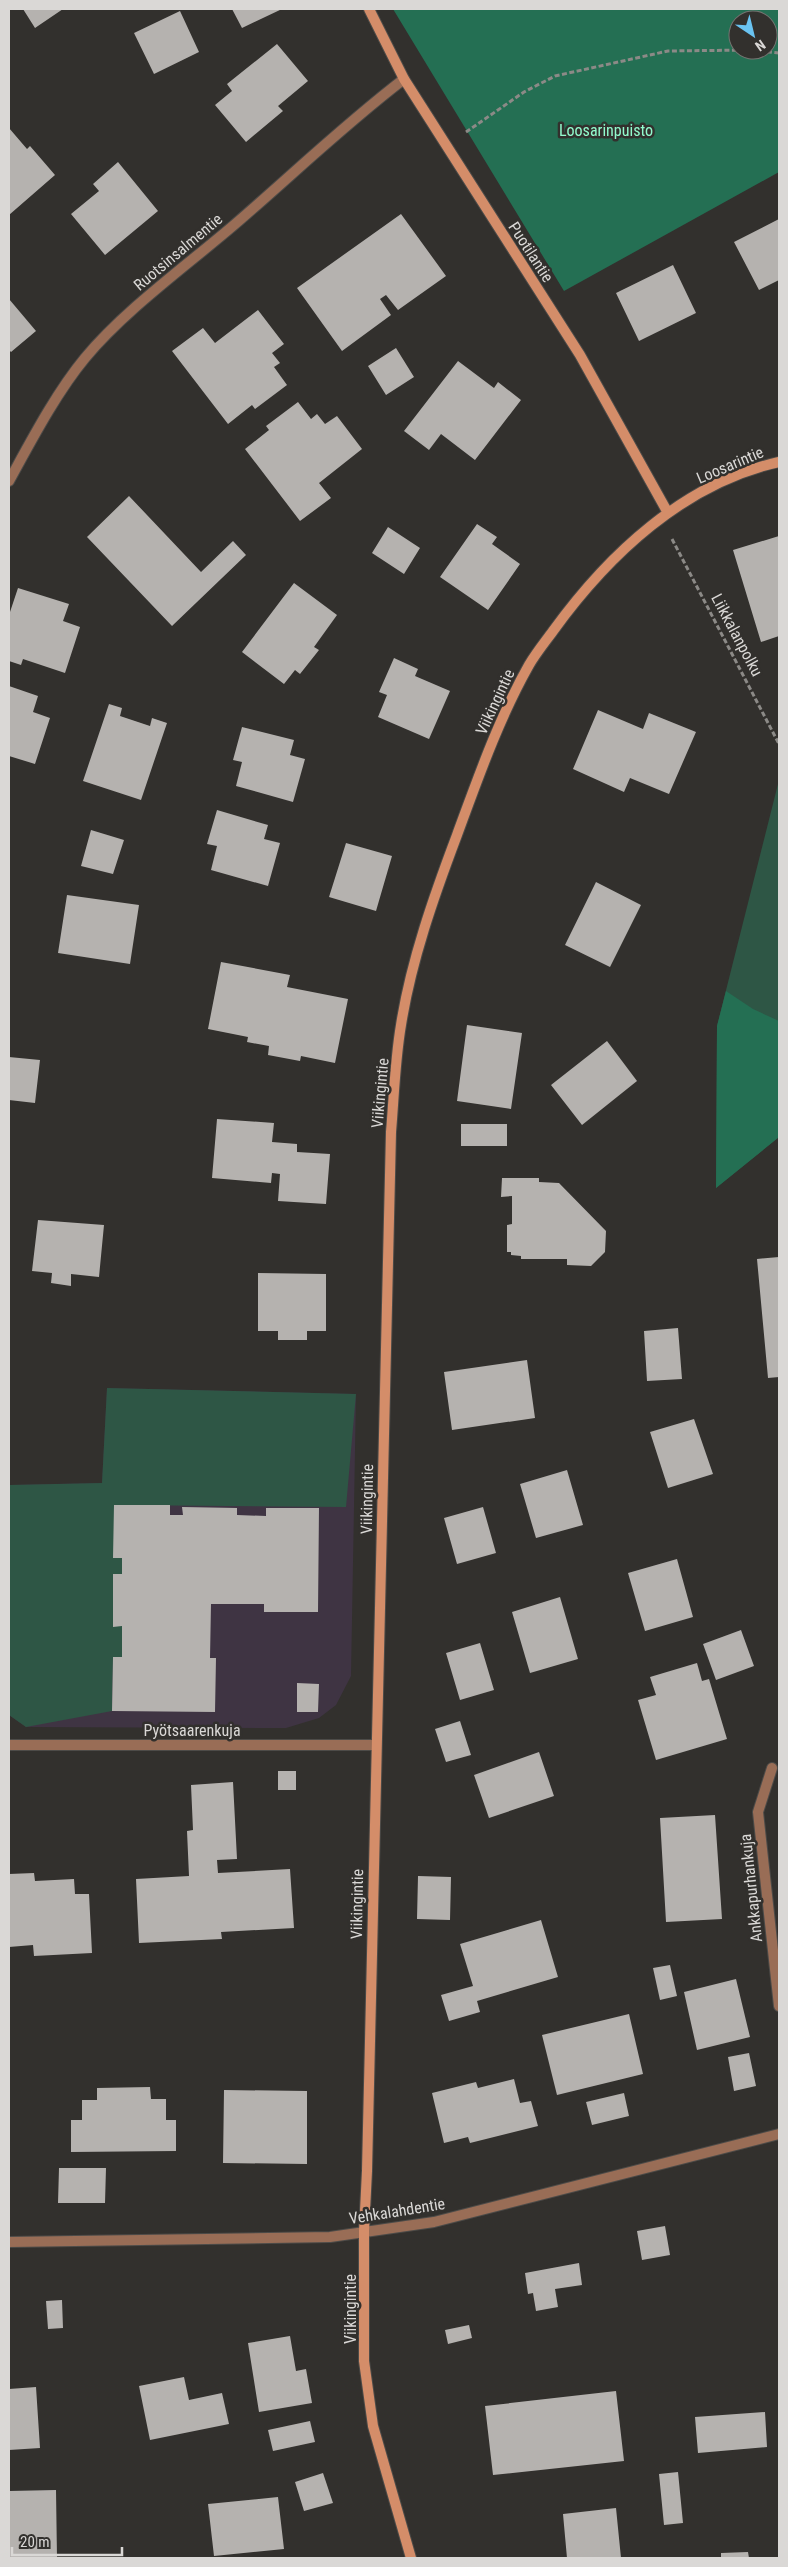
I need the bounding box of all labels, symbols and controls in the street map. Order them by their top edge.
north arrow [728,10,778,60]
text: N [752,37,769,55]
park label: Loosarinpuisto [559,121,653,140]
street label: Ruotsinsalmentie [130,210,226,294]
street label: Puotilantie [505,218,557,286]
street label: Loosarintie [694,442,766,488]
street label: Liikkalanpolku [707,591,767,679]
street label: Viikingintie [472,666,518,738]
street label: Viikingintie [367,1057,393,1129]
street label: Viikingintie [357,1464,377,1534]
street label: Pyötsaarenkuja [143,1721,241,1740]
street label: Ankkapurhankuja [736,1833,766,1943]
street label: Viikingintie [347,1869,367,1939]
street label: Vehkalahdentie [348,2194,446,2228]
street label: Viikingintie [341,2274,360,2344]
scale bar [12,2524,122,2556]
text: 20 m [20,2533,50,2551]

